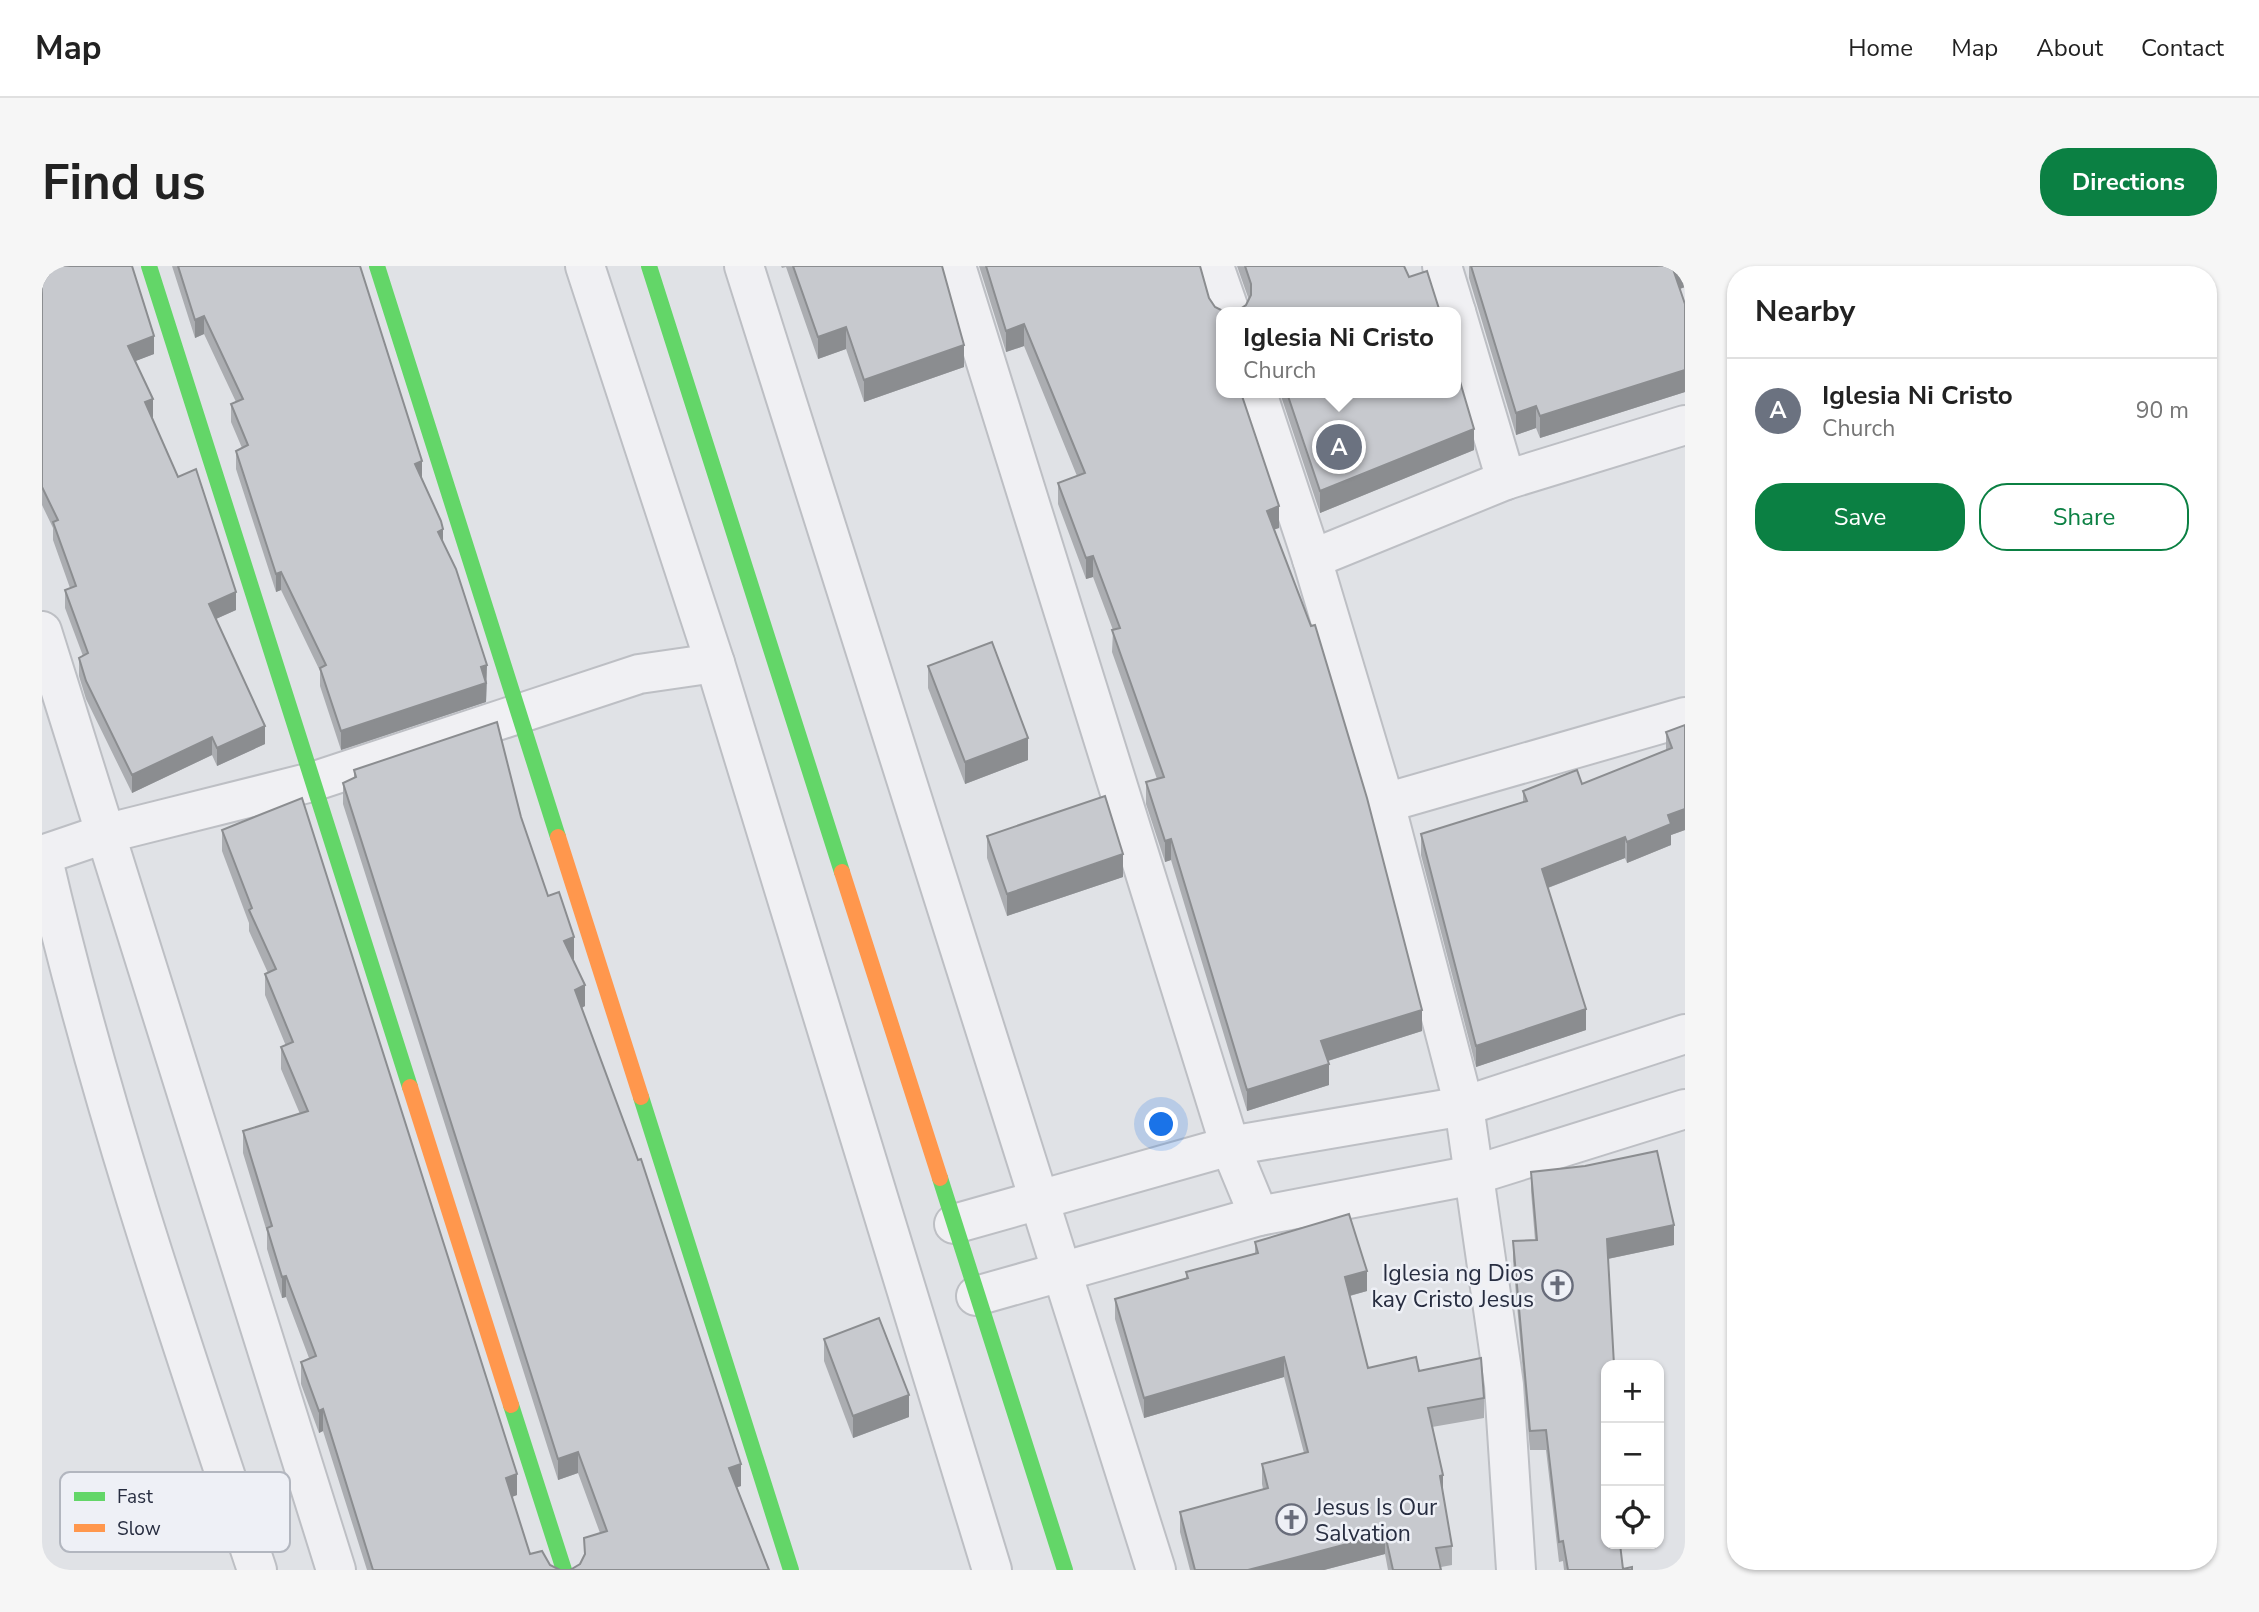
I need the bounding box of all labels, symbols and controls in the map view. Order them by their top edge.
text: Map [35,26,102,71]
text: Home [1848,32,1913,64]
text: Map [1951,32,1998,64]
text: About [2036,32,2103,64]
text: Contact [2141,32,2224,64]
button: Directions [2040,148,2217,216]
text: Find us [42,149,206,216]
text: Nearby [1755,291,1855,332]
popup [1216,307,1461,398]
text: Iglesia Ni Cristo [1243,320,1434,355]
text: Church [1243,355,1316,386]
text: Iglesia Ni Cristo [1822,378,2013,413]
text: A [1769,395,1787,426]
text: 90 m [2136,395,2189,426]
text: Church [1822,413,1895,444]
pin: A [1316,421,1362,473]
button: Save [1755,483,1965,551]
button: Share [1979,483,2189,551]
your location [1144,1107,1178,1141]
place label: Iglesia ng Dios kay Cristo Jesus [1371,1258,1534,1315]
church icon: Iglesia ng Dios kay Cristo Jesus [1540,1269,1574,1303]
map controls [1601,1360,1664,1549]
button: + [1601,1360,1664,1423]
button: − [1601,1423,1664,1486]
legend [60,1472,290,1552]
text: Fast [117,1484,153,1510]
button: locate [1601,1486,1664,1549]
place label: Jesus Is Our Salvation [1314,1492,1438,1549]
church icon: Jesus Is Our Salvation [1275,1503,1309,1537]
text: Slow [117,1516,161,1542]

